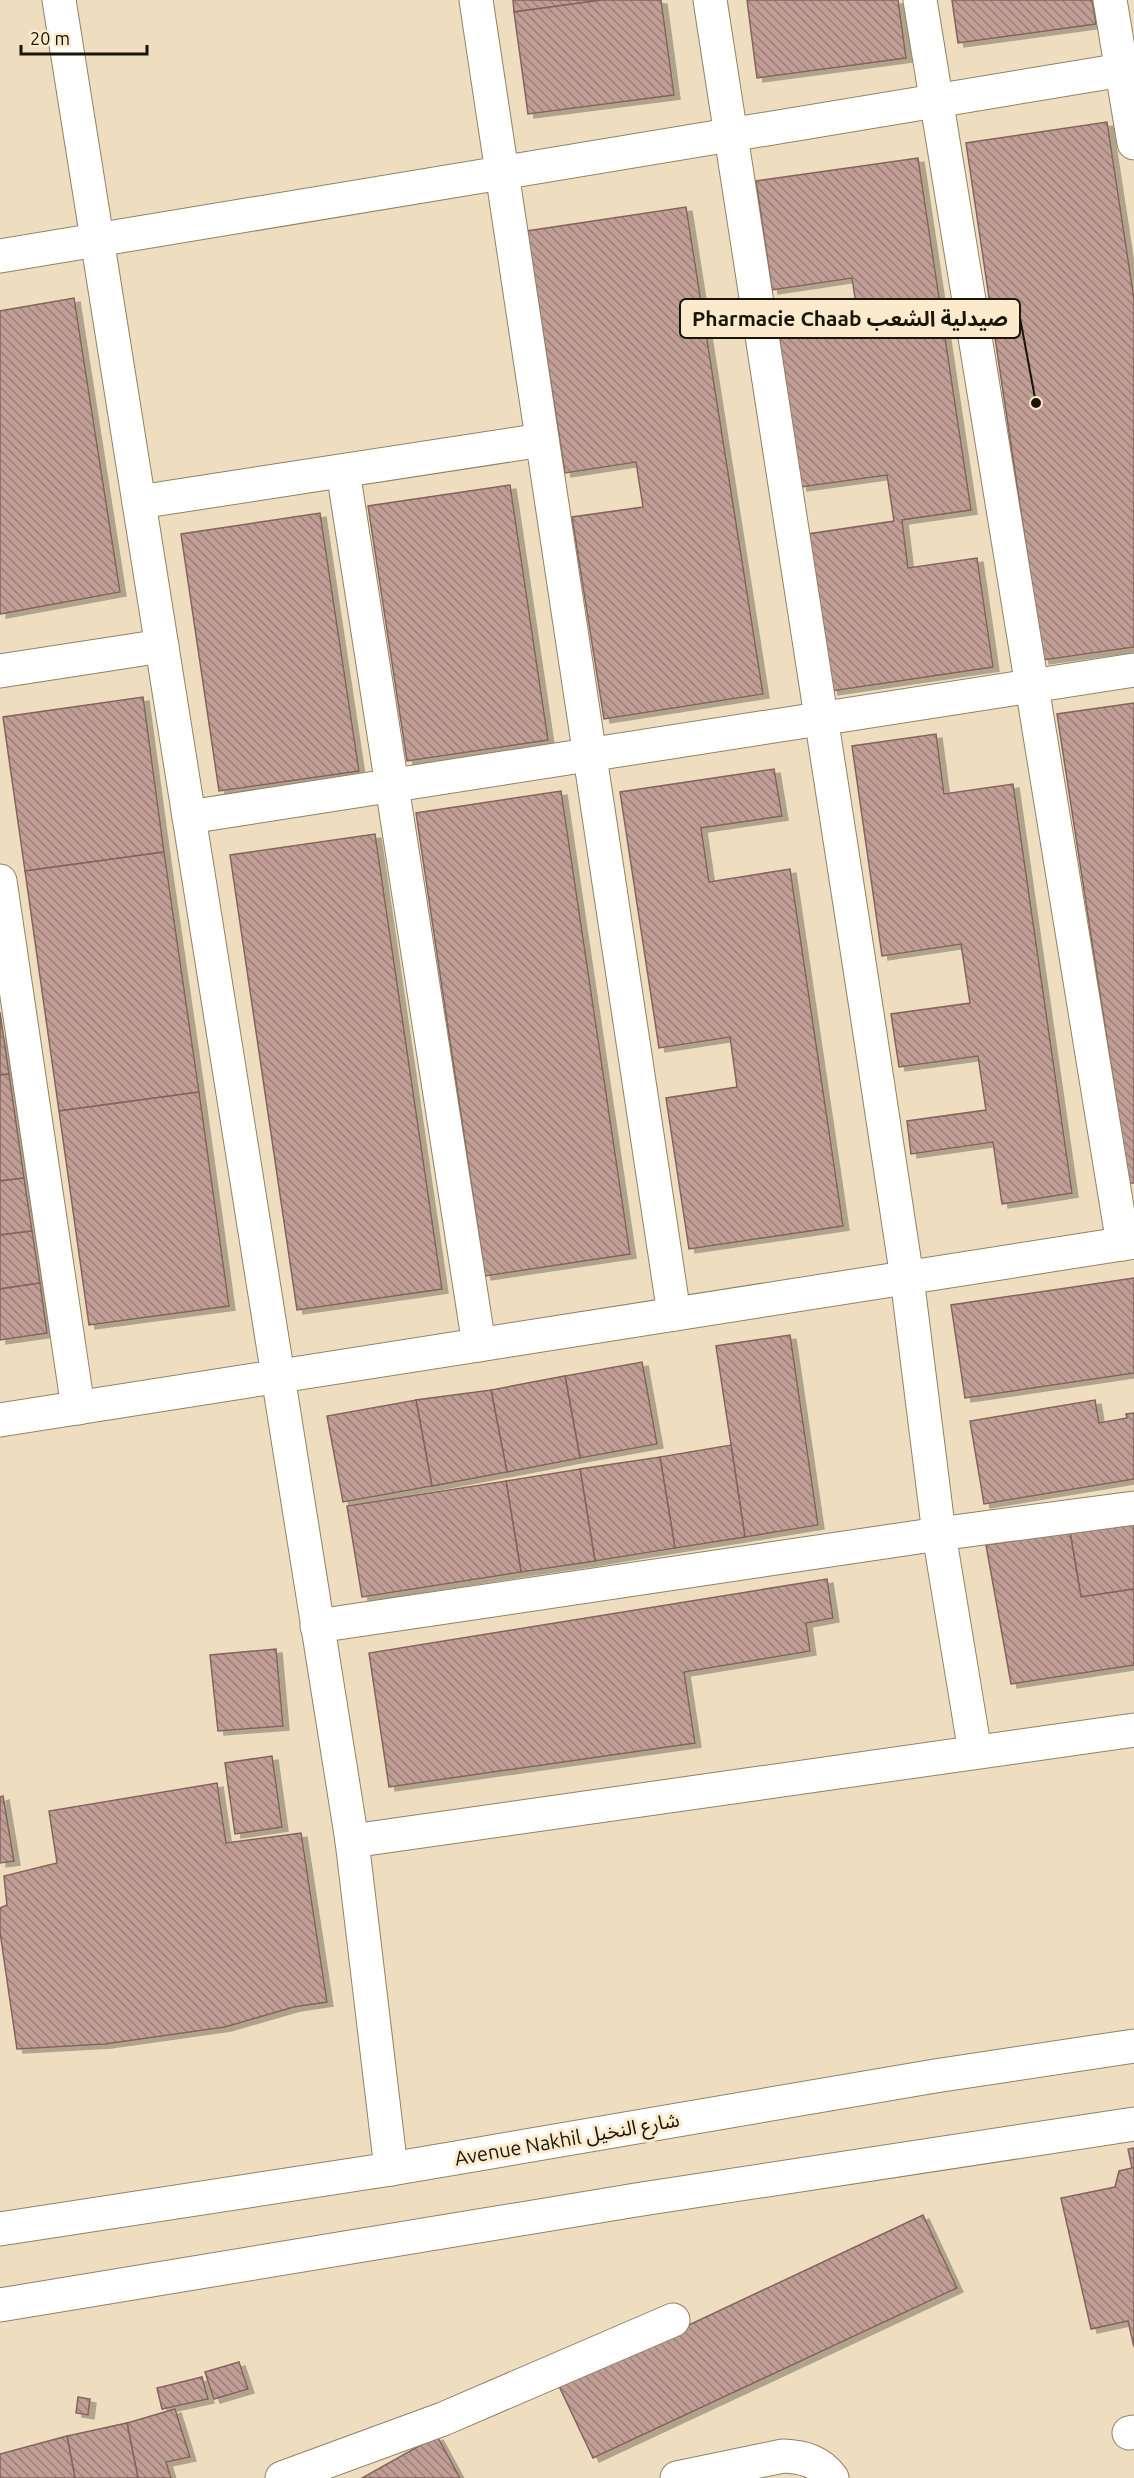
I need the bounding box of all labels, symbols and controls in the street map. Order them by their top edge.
scale bar [21,18,147,56]
text: 20 m [30,28,70,48]
callout: Pharmacie Chaab صيدلية الشعب [680,299,1020,338]
text: Pharmacie Chaab صيدلية الشعب [692,306,1008,331]
street label: Avenue Nakhil شارع النخيل [453,2107,682,2174]

